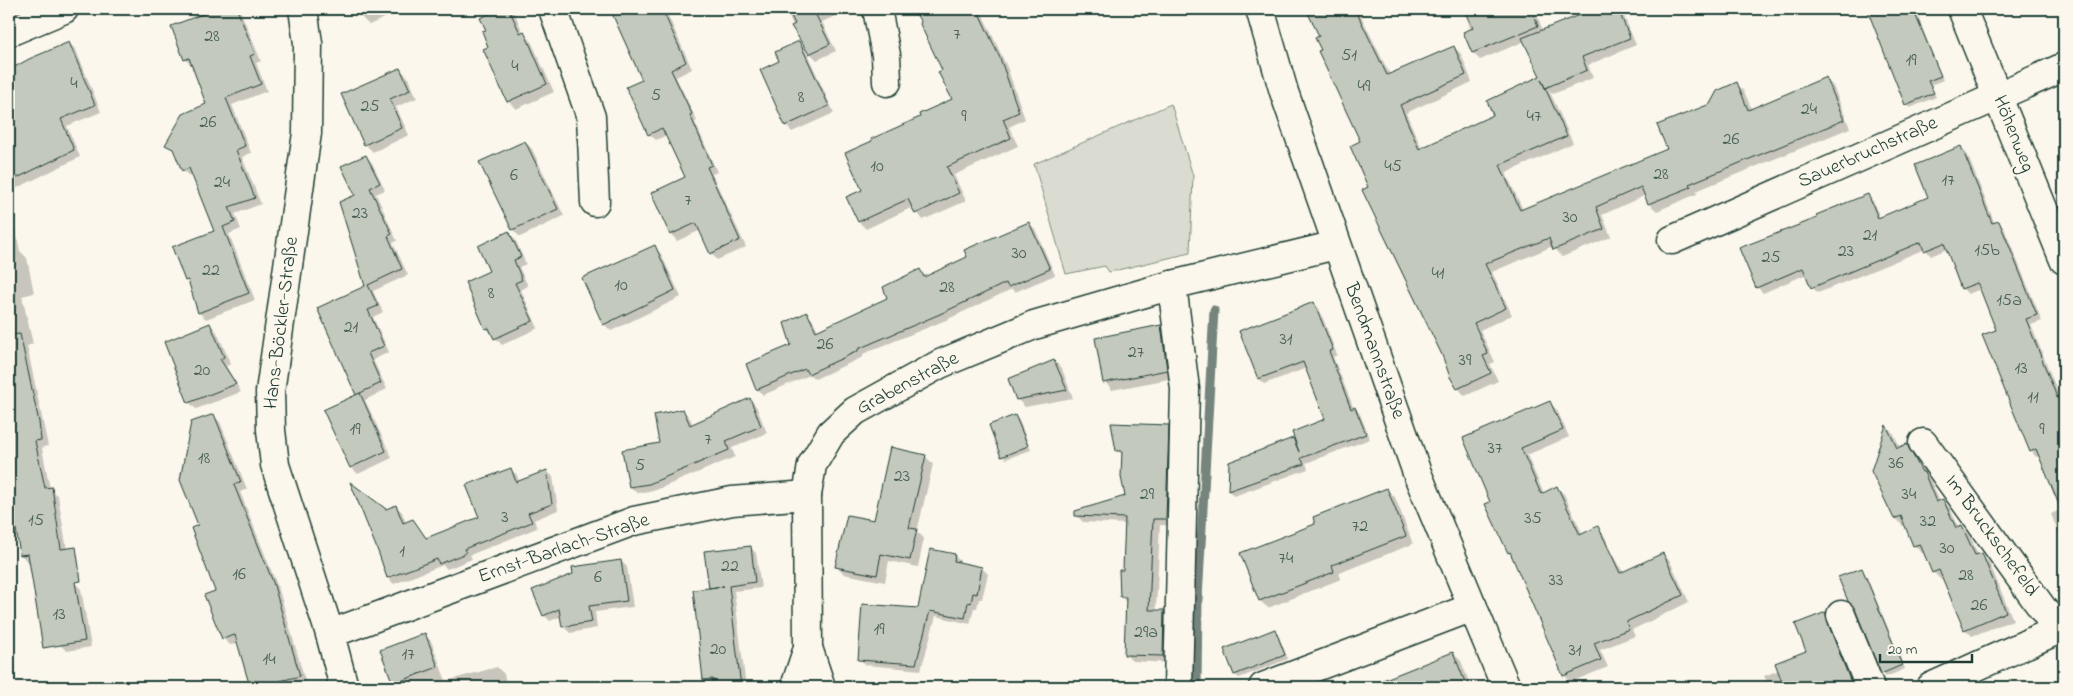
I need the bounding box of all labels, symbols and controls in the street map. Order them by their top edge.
house number: 7 [953,22,961,48]
house number: 28 [204,24,220,50]
house number: 51 [1341,43,1357,69]
house number: 19 [1905,48,1917,74]
house number: 4 [511,54,519,80]
house number: 4 [70,71,78,97]
house number: 49 [1358,74,1371,100]
house number: 5 [651,83,661,109]
house number: 8 [798,85,805,111]
street label: Höhenweg [1983,91,2042,177]
house number: 25 [360,94,380,120]
house number: 24 [1801,97,1818,123]
house number: 9 [961,104,967,130]
house number: 47 [1527,104,1542,130]
street label: Sauerbruchstraße [1794,109,1942,197]
house number: 26 [200,110,217,136]
house number: 26 [1723,127,1740,153]
house number: 10 [870,154,884,180]
house number: 45 [1384,154,1402,180]
house number: 28 [1653,162,1669,188]
house number: 6 [510,163,518,189]
house number: 17 [1941,168,1955,194]
house number: 24 [214,170,231,196]
house number: 7 [684,188,692,214]
house number: 23 [352,201,368,227]
house number: 30 [1562,205,1578,231]
house number: 21 [1863,223,1878,249]
street label: Hans-Böckler-Straße [257,235,307,411]
house number: 15b [1974,238,2000,264]
house number: 23 [1838,239,1854,265]
house number: 30 [1011,241,1027,267]
house number: 25 [1761,245,1781,271]
house number: 22 [202,258,220,284]
house number: 41 [1431,261,1445,287]
house number: 10 [614,273,628,299]
house number: 28 [939,275,955,301]
street label: Bendmannstraße [1336,278,1412,423]
house number: 8 [488,281,495,307]
house number: 15a [1996,288,2022,314]
house number: 21 [344,315,359,341]
house number: 31 [1279,327,1293,353]
house number: 26 [817,332,834,358]
house number: 27 [1128,340,1145,366]
street label: Grabenstraße [852,345,964,423]
house number: 39 [1459,348,1472,374]
house number: 13 [2014,356,2028,382]
house number: 20 [194,358,211,384]
house number: 11 [2027,385,2039,411]
house number: 19 [349,417,361,443]
house number: 9 [2039,417,2045,443]
house number: 7 [704,427,712,453]
house number: 37 [1488,436,1503,462]
house number: 18 [198,446,210,472]
house number: 36 [1888,451,1904,477]
house number: 5 [635,453,645,479]
house number: 23 [894,464,910,490]
street label: Im Bruckschefeld [1937,469,2045,603]
house number: 29 [1140,482,1155,508]
house number: 34 [1902,482,1917,508]
house number: 3 [501,505,509,531]
street label: Ernst-Barlach-Straße [475,506,653,592]
house number: 35 [1524,506,1542,532]
house number: 15 [28,508,44,534]
house number: 32 [1920,509,1936,535]
house number: 72 [1352,514,1368,540]
house number: 30 [1939,536,1955,562]
house number: 1 [399,539,405,565]
house number: 74 [1279,546,1294,572]
house number: 22 [721,554,739,580]
house number: 16 [232,562,246,588]
house number: 28 [1958,563,1974,589]
house number: 6 [594,565,602,591]
house number: 33 [1549,568,1563,594]
house number: 26 [1971,593,1988,619]
house number: 13 [52,602,66,628]
house number: 19 [873,617,885,643]
house number: 29a [1134,620,1158,646]
scale bar [1880,631,1973,663]
house number: 20 [710,637,727,663]
house number: 31 [1568,638,1582,664]
text: 20 m [1888,639,1918,661]
house number: 17 [401,642,415,668]
house number: 14 [262,647,276,673]

